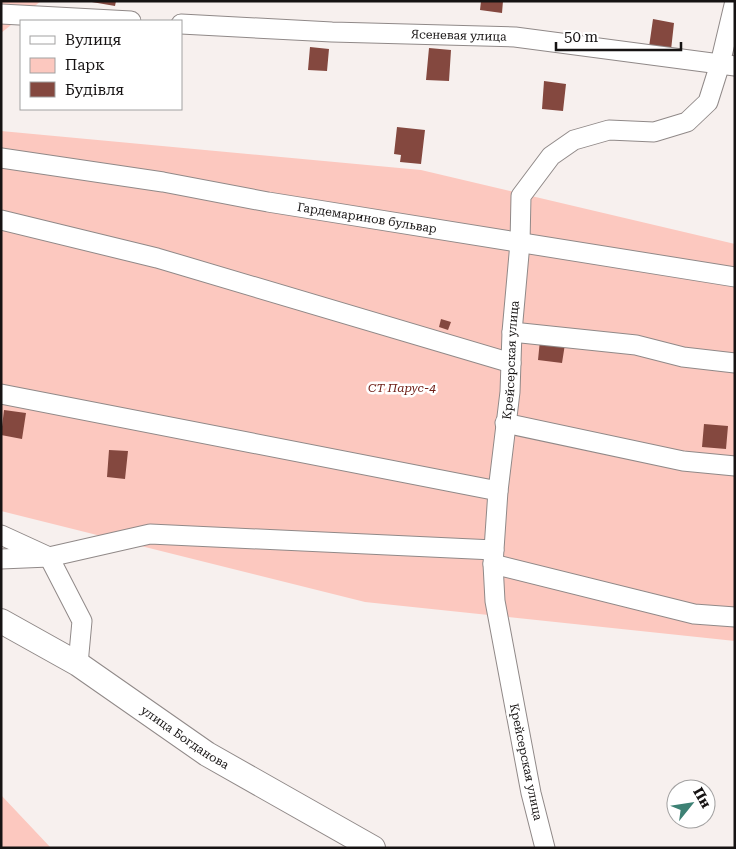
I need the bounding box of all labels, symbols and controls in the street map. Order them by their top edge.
legend [20,20,182,110]
scale bar [556,20,681,52]
street label: Ясеневая улица [411,27,507,44]
text: 50 m [564,28,599,46]
text: Вулиця [65,31,121,49]
text: Парк [65,56,105,74]
text: Будівля [65,81,124,99]
street label: Гардемаринов бульвар [296,200,438,236]
street label: Крейсерская улица [500,299,522,420]
park label: СТ Парус-4 [368,381,436,395]
street label: Крейсерская улица [507,702,545,822]
street label: улица Богданова [138,703,232,772]
north arrow [666,779,716,829]
text: Пн [690,784,715,811]

